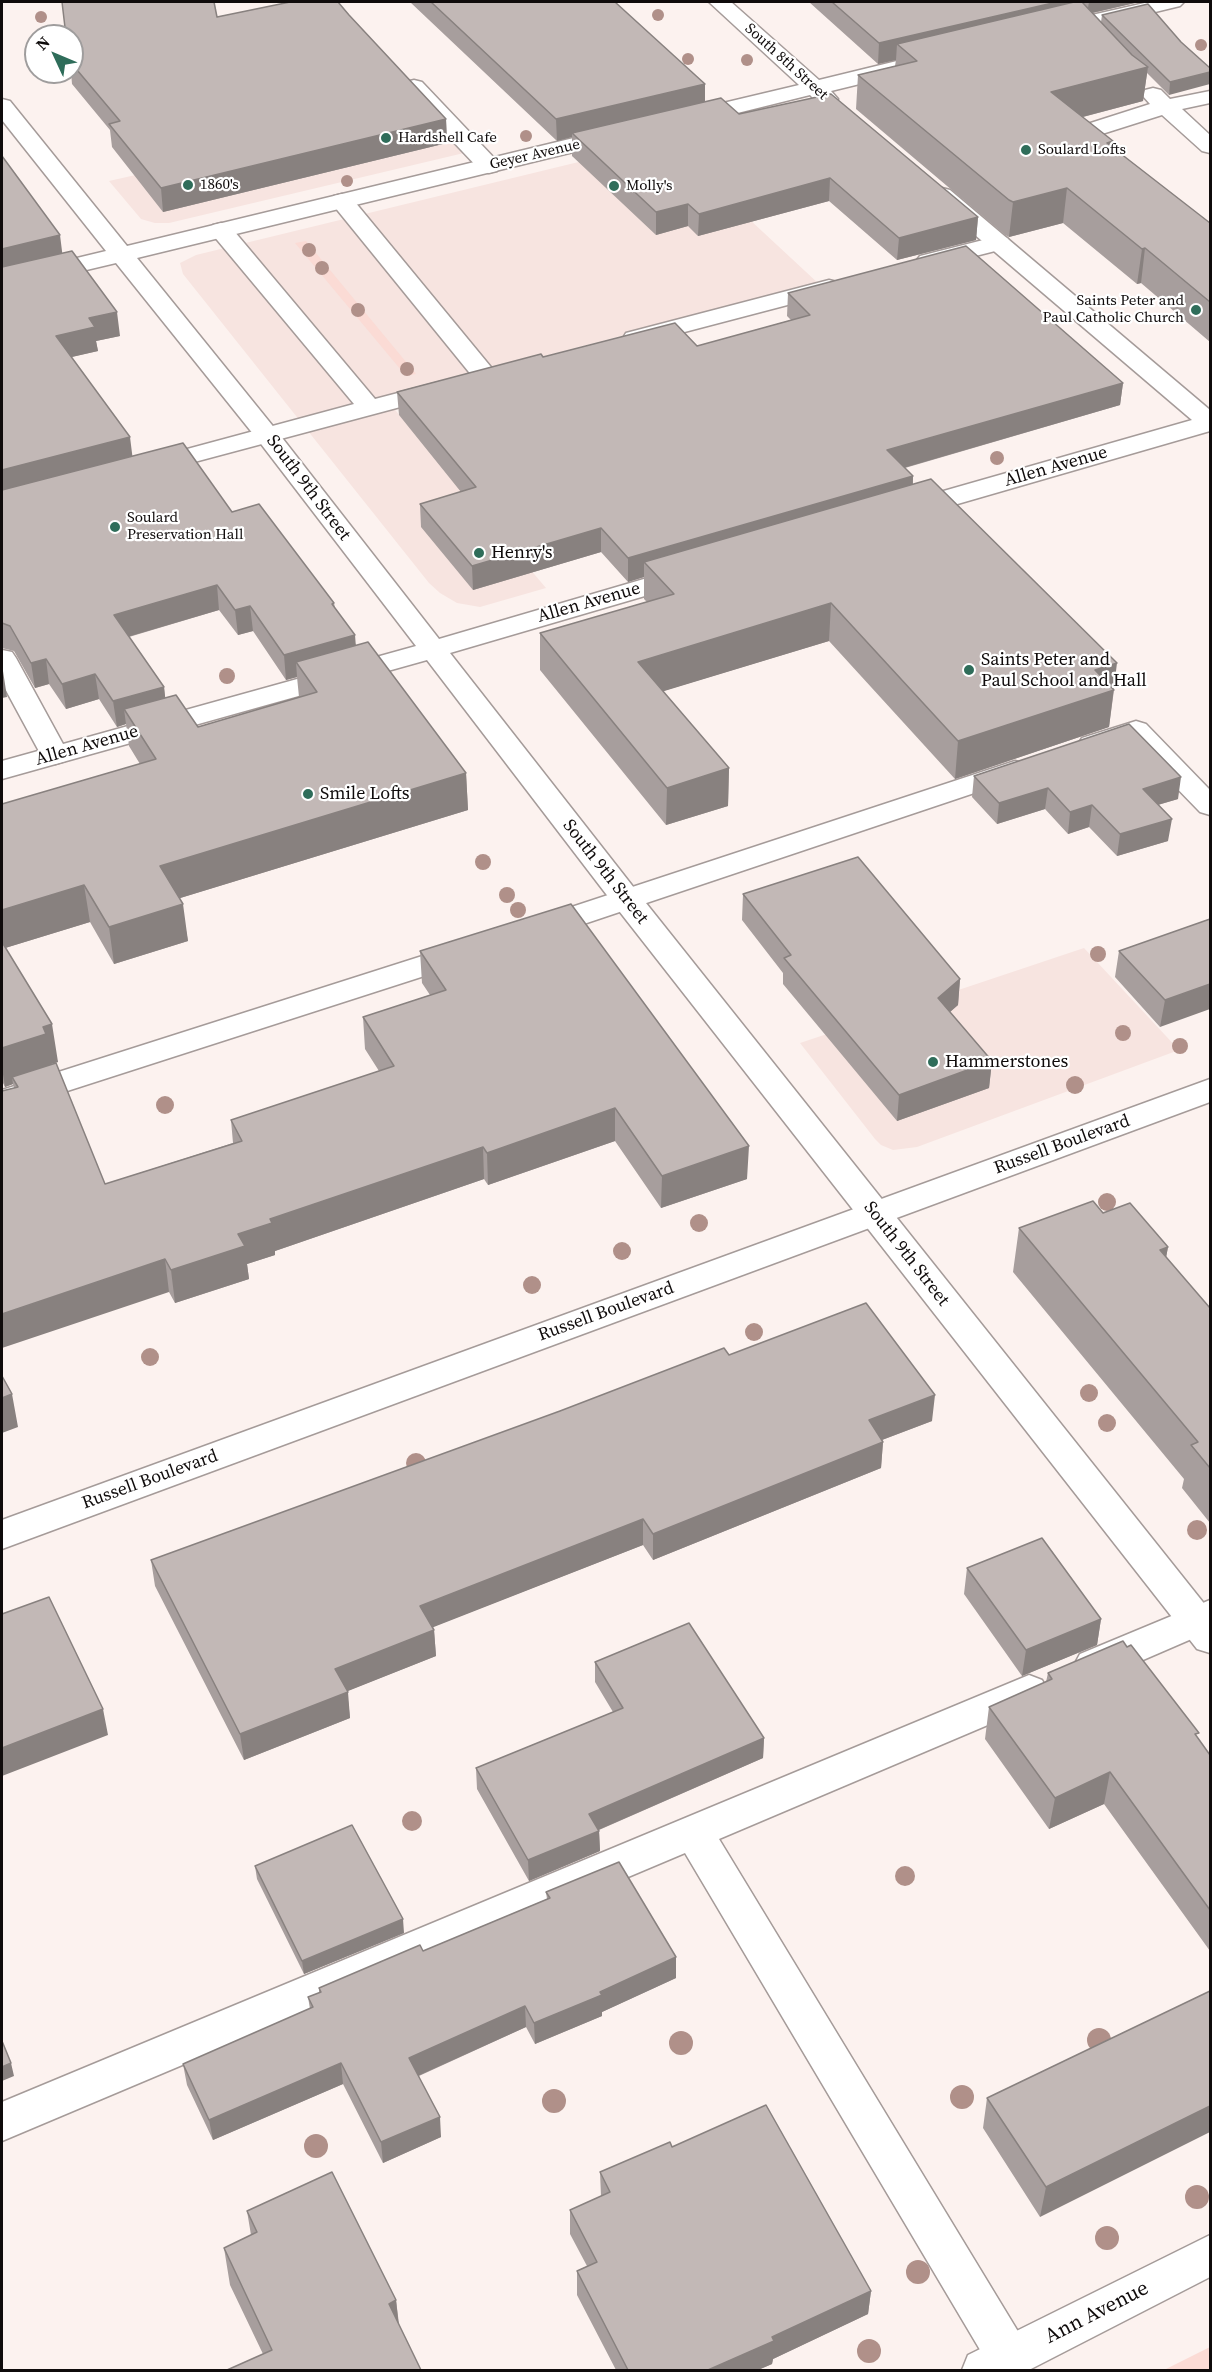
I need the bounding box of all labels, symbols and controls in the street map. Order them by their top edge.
street label: South 8th Street [741,20,831,104]
north arrow [24,24,84,84]
text: N [31,31,54,55]
place label: Hardshell Cafe [398,129,497,147]
marker: Hardshell Cafe [379,131,393,145]
street label: Geyer Avenue [488,136,582,174]
place label: Soulard Lofts [1038,141,1126,159]
marker: Soulard Lofts [1019,143,1033,157]
place label: 1860's [200,176,239,194]
place label: Molly's [626,177,673,195]
marker: 1860's [181,178,195,192]
marker: Molly's [607,179,621,193]
place label: Saints Peter and Paul Catholic Church [1042,292,1184,327]
marker: Saints Peter and Paul Catholic Church [1189,303,1203,317]
street label: South 9th Street [261,431,355,545]
street label: Allen Avenue [1002,442,1110,492]
place label: Soulard Preservation Hall [127,509,243,544]
marker: Soulard Preservation Hall [108,520,122,534]
place label: Henry's [491,542,552,564]
marker: Henry's [472,546,486,560]
street label: Allen Avenue [535,578,643,628]
place label: Saints Peter and Paul School and Hall [981,649,1147,692]
marker: Saints Peter and Paul School and Hall [962,663,976,677]
street label: Allen Avenue [33,721,141,771]
place label: Smile Lofts [320,783,410,805]
marker: Smile Lofts [301,787,315,801]
street label: South 9th Street [557,815,653,929]
place label: Hammerstones [945,1051,1068,1073]
marker: Hammerstones [926,1055,940,1069]
street label: Russell Boulevard [991,1110,1133,1180]
street label: South 9th Street [858,1197,954,1311]
street label: Russell Boulevard [535,1277,677,1347]
street label: Russell Boulevard [79,1445,221,1515]
street label: Ann Avenue [1041,2276,1153,2350]

